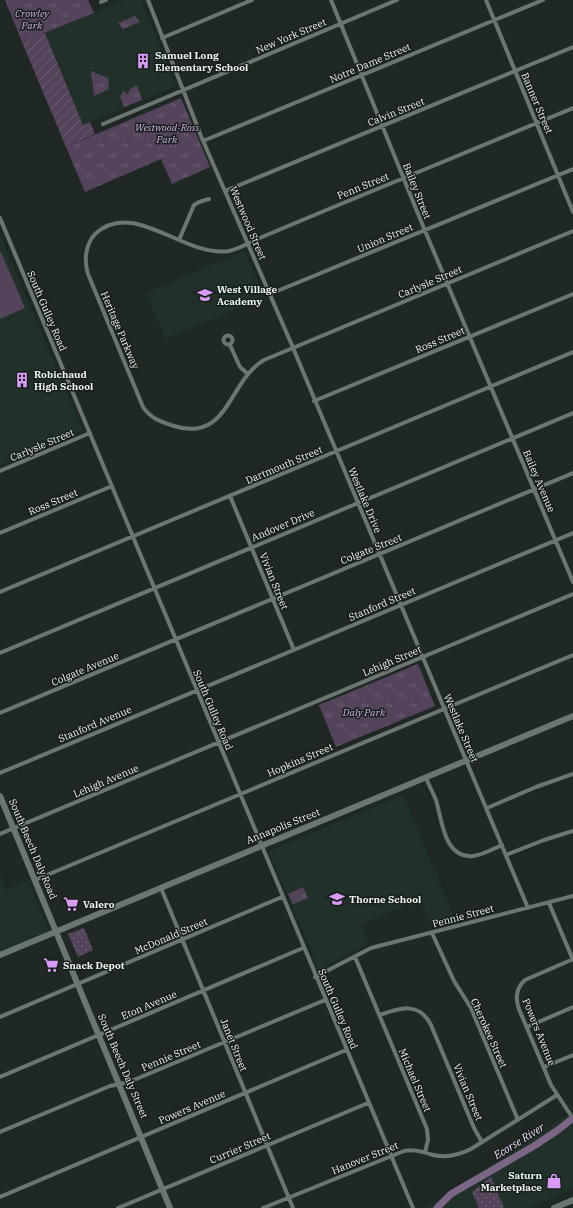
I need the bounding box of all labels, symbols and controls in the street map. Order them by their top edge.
park label: Crowley Park [15,7,50,32]
street label: New York Street [254,15,329,57]
street label: Notre Dame Street [327,40,413,86]
place label: Samuel Long Elementary School [155,49,248,74]
building icon: Samuel Long Elementary School [134,52,152,70]
street label: Banner Street [518,70,556,136]
street label: Calvin Street [366,95,427,129]
park label: Westwood-Ross Park [135,121,199,146]
street label: Bailey Street [400,161,434,221]
street label: Penn Street [335,170,391,202]
street label: Westwood Street [227,184,270,262]
street label: Union Street [355,220,415,256]
street label: Carlysle Street [396,263,464,301]
street label: South Gulley Road [24,269,70,353]
place label: West Village Academy [217,283,277,308]
school or university icon: West Village Academy [196,286,214,304]
street label: Heritage Parkway [98,289,142,371]
street label: Ross Street [413,324,467,356]
place label: Robichaud High School [34,368,93,393]
building icon: Robichaud High School [13,371,31,389]
street label: Carlysle Street [8,426,76,464]
street label: Dartmouth Street [244,443,325,487]
street label: Bailey Avenue [520,448,558,514]
street label: Westlake Drive [345,465,385,535]
street label: Ross Street [26,486,80,518]
street label: Andover Drive [249,506,317,544]
street label: Colgate Street [338,531,404,567]
street label: Vivian Street [257,551,292,612]
street label: Stanford Street [347,584,418,624]
street label: Lehigh Street [361,643,424,679]
street label: Colgate Avenue [49,649,121,689]
street label: South Gulley Road [190,668,236,752]
street label: Westlake Street [441,692,481,764]
street label: Stanford Avenue [56,703,134,745]
park label: Daly Park [342,706,386,719]
street label: Hopkins Street [265,740,335,780]
street label: Lehigh Avenue [71,761,141,801]
street label: South Beech Daly Road [6,797,60,901]
street label: Annapolis Street [244,805,322,847]
school or university icon: Thorne School [328,890,346,908]
place label: Thorne School [349,893,421,906]
supermarket icon: Valero [62,895,80,913]
place label: Valero [83,898,115,911]
street label: Pennie Street [431,901,496,930]
street label: McDonald Street [133,915,210,957]
supermarket icon: Snack Depot [42,956,60,974]
place label: Snack Depot [63,959,125,972]
street label: South Gulley Road [315,967,361,1051]
street label: Eton Avenue [119,987,179,1023]
street label: Cherokee Street [468,996,510,1070]
street label: Powers Avenue [520,996,558,1068]
street label: South Beech Daly Street [95,1012,151,1121]
street label: Janet Street [218,1017,251,1074]
street label: Pennie Street [139,1038,203,1074]
street label: Michael Street [396,1046,434,1114]
street label: Vivian Street [450,1062,486,1123]
street label: Powers Avenue [157,1087,227,1127]
water label: Ecorse River [490,1119,548,1163]
street label: Currier Street [208,1129,273,1167]
street label: Hanover Street [330,1139,401,1177]
place label: Saturn Marketplace [481,1169,542,1194]
shop icon: Saturn Marketplace [545,1172,563,1190]

